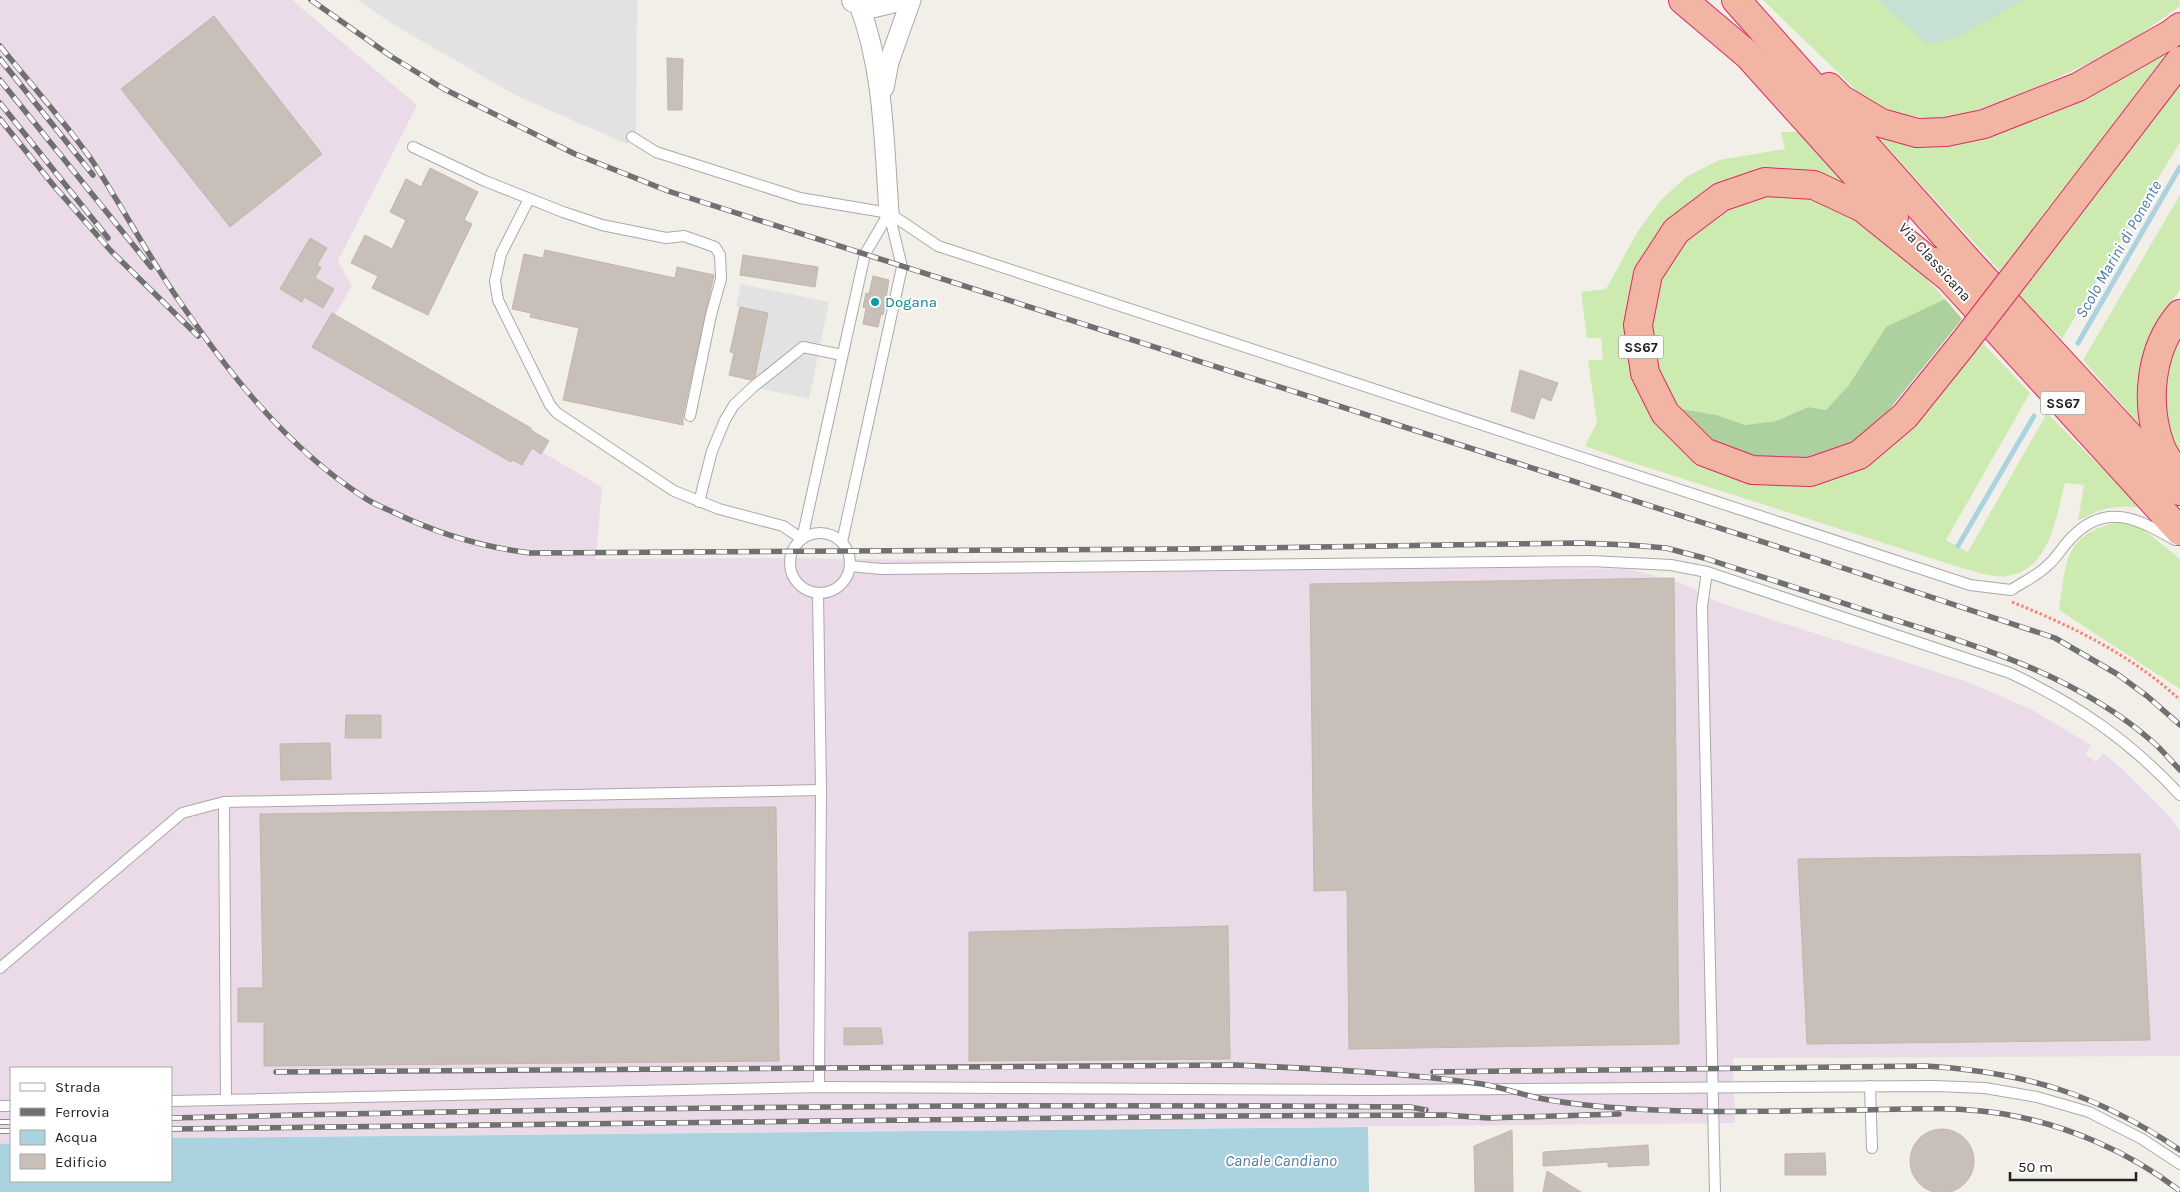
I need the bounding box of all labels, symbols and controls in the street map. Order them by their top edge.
water label: Scolo Marini di Ponente [2071,177,2166,321]
street label: Via Classicana [1895,219,1975,305]
place label: Dogana [885,293,937,311]
marker: Dogana [869,296,881,308]
road number: SS67 [1618,336,1664,358]
road number: SS67 [2040,392,2086,414]
legend [10,1067,172,1182]
text: Strada [55,1078,101,1096]
text: Ferrovia [55,1103,109,1121]
text: Acqua [55,1128,97,1146]
scale bar [2010,1150,2136,1182]
water label: Canale Candiano [1225,1151,1337,1170]
text: Edificio [55,1153,107,1171]
text: 50 m [2018,1158,2053,1176]

